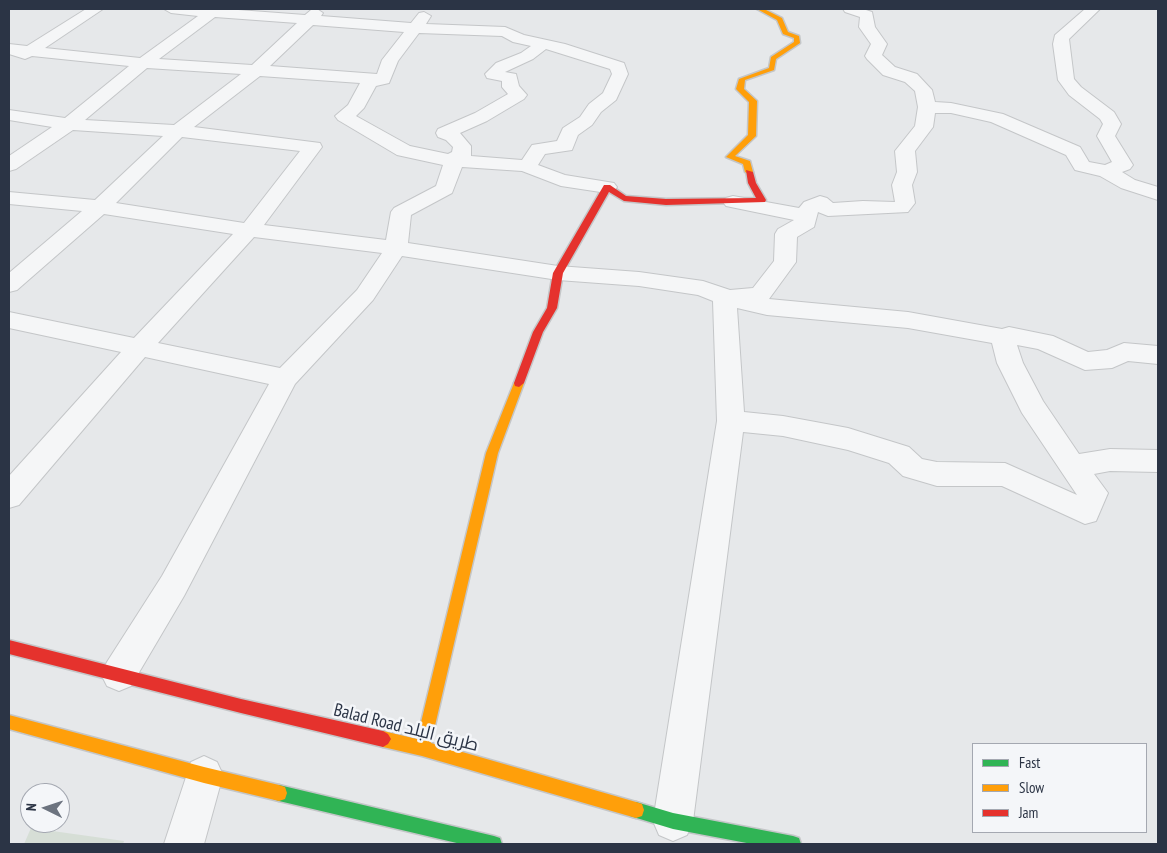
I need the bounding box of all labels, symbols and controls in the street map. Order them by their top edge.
street label: Balad Road طريق البلد [331,700,481,756]
legend [972,743,1147,833]
text: Fast [1019,753,1040,772]
text: Slow [1019,778,1044,797]
north arrow [20,783,70,833]
text: N [22,803,40,811]
text: Jam [1019,803,1038,822]

